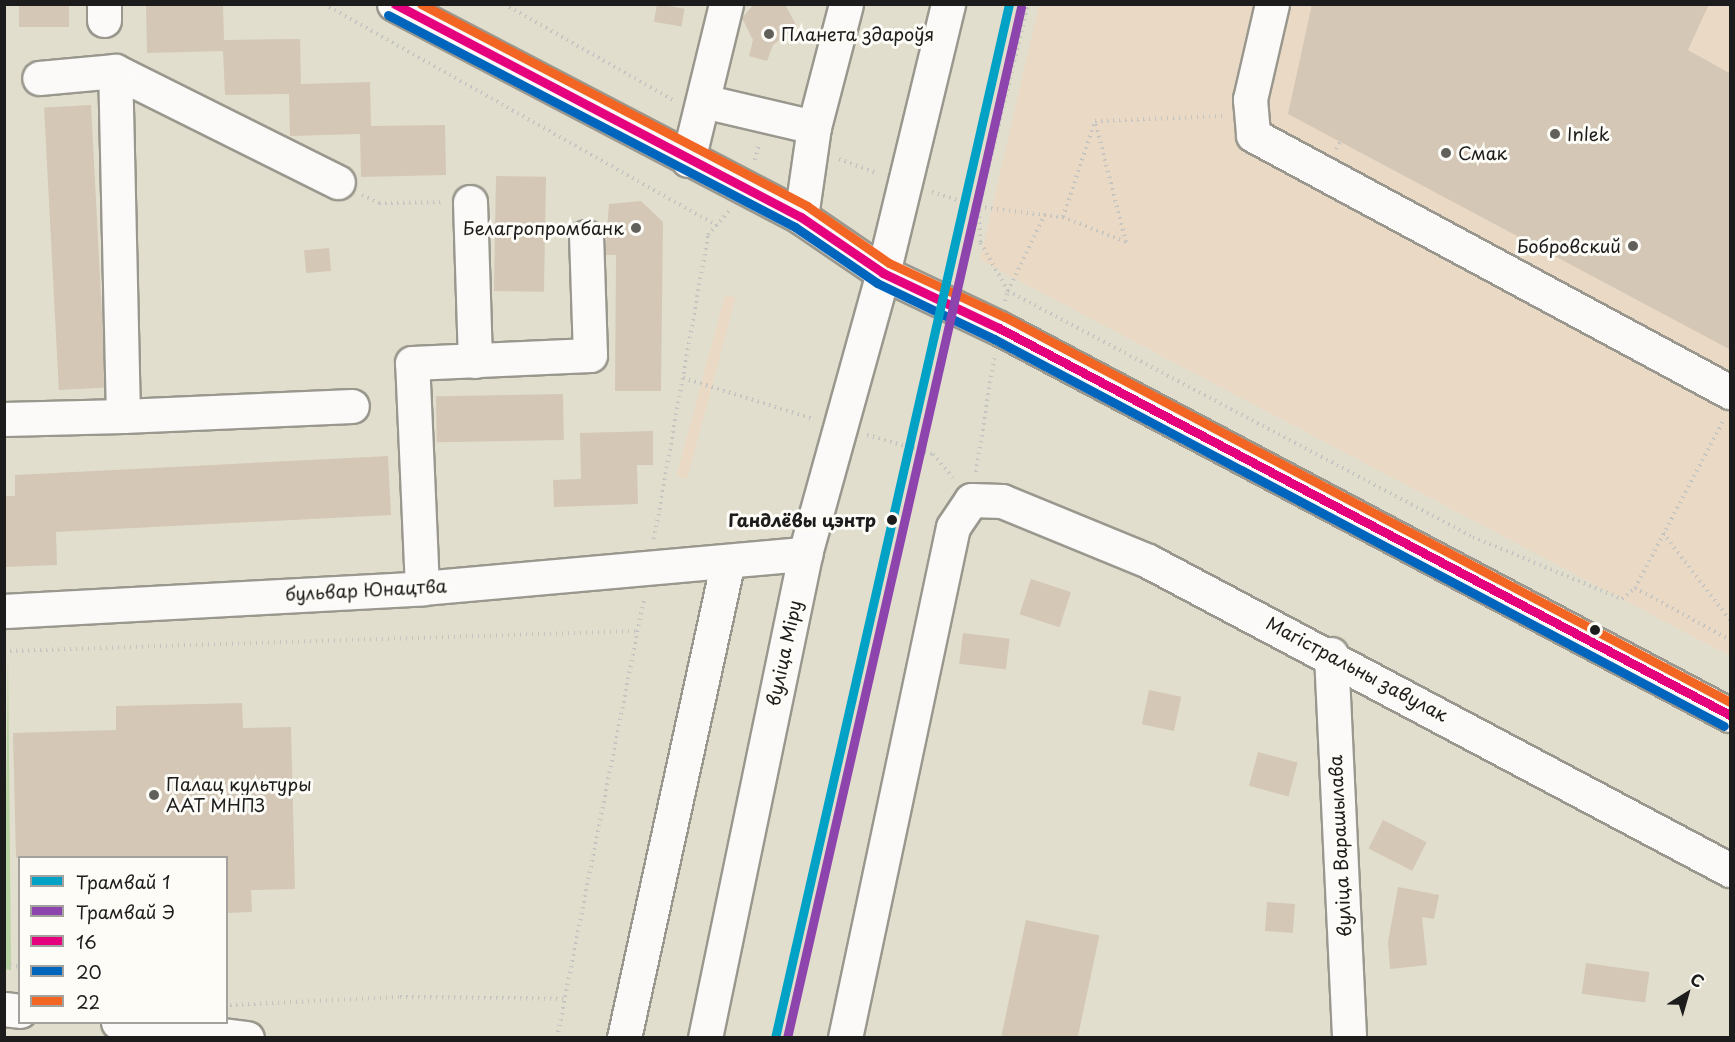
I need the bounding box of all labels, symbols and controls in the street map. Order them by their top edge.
place label: Планета здароўя [781,23,934,45]
marker: Планета здароўя [762,27,776,41]
place label: Inlek [1567,123,1610,145]
marker: Inlek [1548,127,1562,141]
place label: Смак [1458,142,1507,164]
marker: Смак [1439,146,1453,160]
place label: Белагропромбанк [463,217,624,239]
marker: Белагропромбанк [629,221,643,235]
place label: Бобровский [1517,235,1621,257]
marker: Бобровский [1626,239,1640,253]
place label: Гандлёвы цэнтр [728,509,876,531]
marker: Гандлёвы цэнтр [881,509,903,531]
street label: бульвар Юнацтва [285,575,447,605]
street label: вуліца Міру [762,598,806,708]
street label: Магістральны завулак [1262,612,1452,726]
unlabelled marker [1589,624,1601,636]
street label: вуліца Варашылава [1324,755,1356,937]
place label: Палац культуры ААТ МНПЗ [166,774,312,816]
marker: Палац культуры ААТ МНПЗ [147,788,161,802]
legend [18,856,228,1024]
text: Трамвай 1 [76,868,170,895]
text: Трамвай Э [76,898,175,925]
text: 16 [76,928,97,955]
text: 20 [76,958,102,985]
north arrow [1657,964,1717,1024]
text: С [1686,966,1710,993]
text: 22 [76,988,100,1015]

